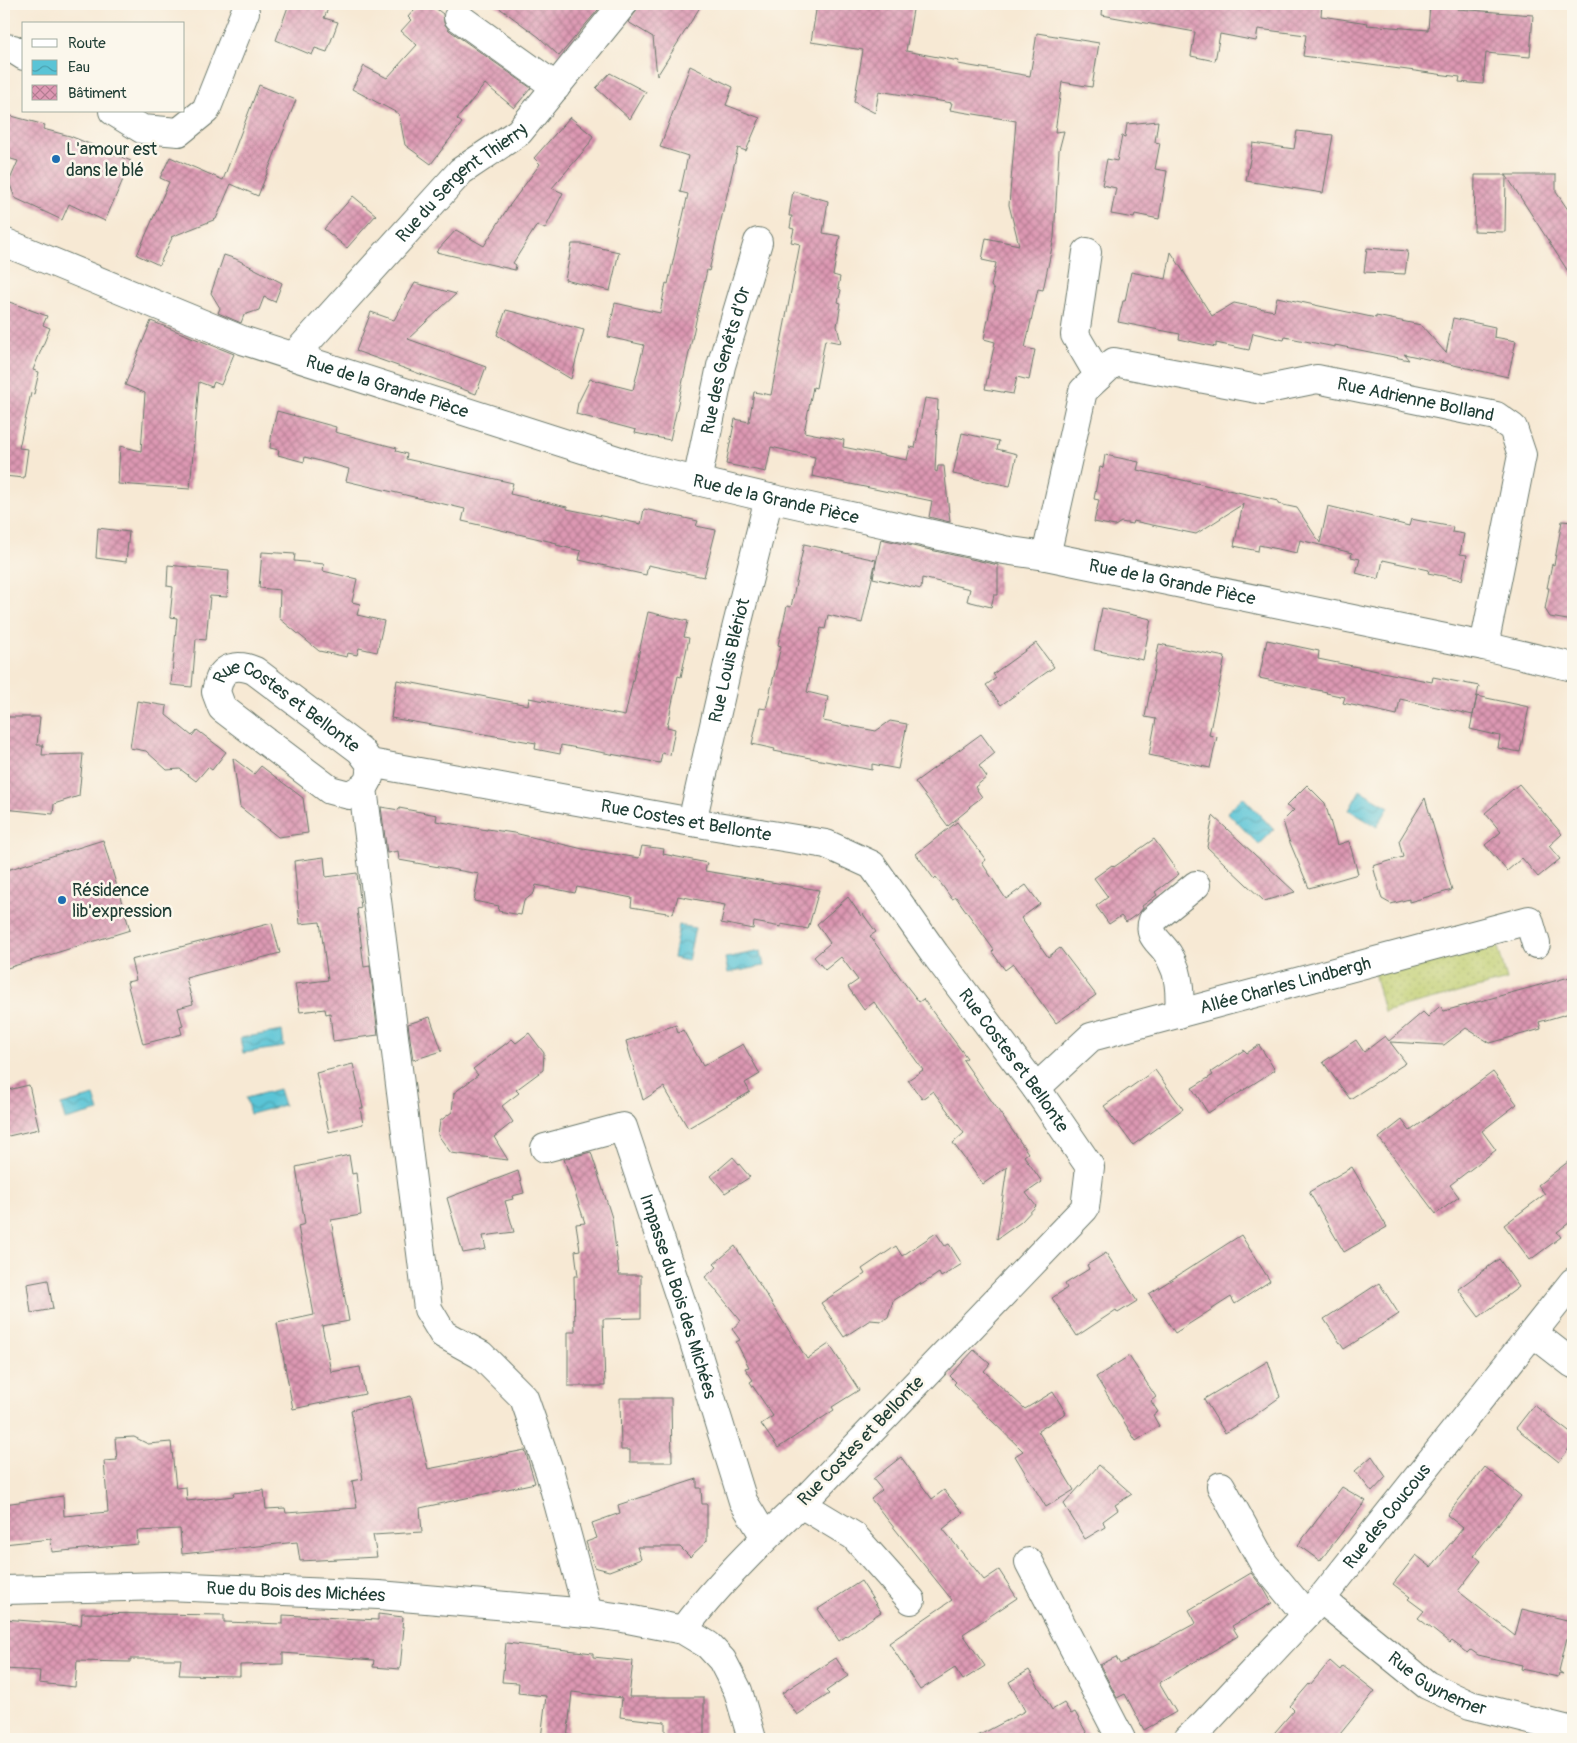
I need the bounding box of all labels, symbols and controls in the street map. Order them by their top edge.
legend [22,22,185,112]
text: Route [68,34,106,53]
text: Eau [68,58,90,77]
text: Bâtiment [68,84,128,103]
street label: Rue du Sergent Thierry [391,118,533,247]
place label: L'amour est dans le blé [66,138,158,182]
marker: L'amour est dans le blé [50,153,62,165]
street label: Rue des Genêts d'Or [696,283,756,436]
street label: Rue de la Grande Pièce [303,350,472,423]
street label: Rue Adrienne Bolland [1335,372,1496,427]
street label: Rue de la Grande Pièce [691,469,861,529]
street label: Rue de la Grande Pièce [1087,554,1258,610]
street label: Rue Louis Blériot [704,595,755,725]
street label: Rue Costes et Bellonte [208,655,365,757]
street label: Rue Costes et Bellonte [599,794,773,846]
place label: Résidence lib'expression [72,879,172,923]
marker: Résidence lib'expression [56,894,68,906]
street label: Allée Charles Lindbergh [1197,951,1373,1019]
street label: Rue Costes et Bellonte [954,984,1074,1137]
street label: Impasse du Bois des Michées [635,1191,722,1402]
street label: Rue Costes et Bellonte [793,1371,929,1511]
street label: Rue des Coucous [1338,1459,1436,1573]
street label: Rue du Bois des Michées [206,1576,386,1607]
street label: Rue Guynemer [1383,1646,1490,1720]

